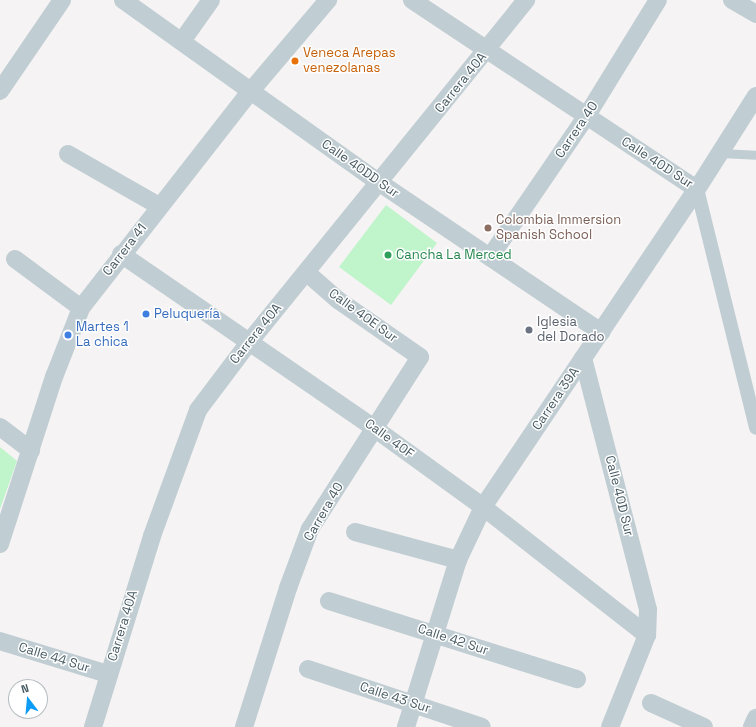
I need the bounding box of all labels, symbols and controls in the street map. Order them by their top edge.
place label: Veneca Arepas venezolanas [303,46,396,77]
street label: Carrera 40A [432,50,490,116]
marker: Veneca Arepas venezolanas [290,56,300,66]
street label: Carrera 40 [552,99,602,161]
street label: Calle 40D Sur [618,134,696,192]
street label: Calle 40DD Sur [318,137,402,201]
place label: Colombia Immersion Spanish School [496,213,621,244]
street label: Carrera 41 [100,221,150,279]
marker: Colombia Immersion Spanish School [483,223,493,233]
place label: Cancha La Merced [396,247,512,263]
marker: Cancha La Merced [383,250,393,260]
street label: Calle 40E Sur [326,286,400,346]
street label: Carrera 40A [227,301,285,367]
place label: Peluquería [154,306,220,322]
marker: Peluquería [141,309,151,319]
place label: Iglesia del Dorado [537,315,605,346]
place label: Martes 1 La chica [76,320,129,351]
marker: Iglesia del Dorado [524,325,534,335]
marker: Martes 1 La chica [63,330,73,340]
street label: Carrera 39A [529,365,583,433]
street label: Calle 40F [361,416,417,462]
street label: Calle 40D Sur [601,454,637,538]
street label: Carrera 40 [301,480,347,544]
street label: Carrera 40A [105,589,141,663]
street label: Calle 42 Sur [416,621,490,659]
street label: Calle 44 Sur [17,640,91,676]
north arrow [8,679,48,719]
street label: Calle 43 Sur [358,679,432,717]
text: N [19,681,30,696]

